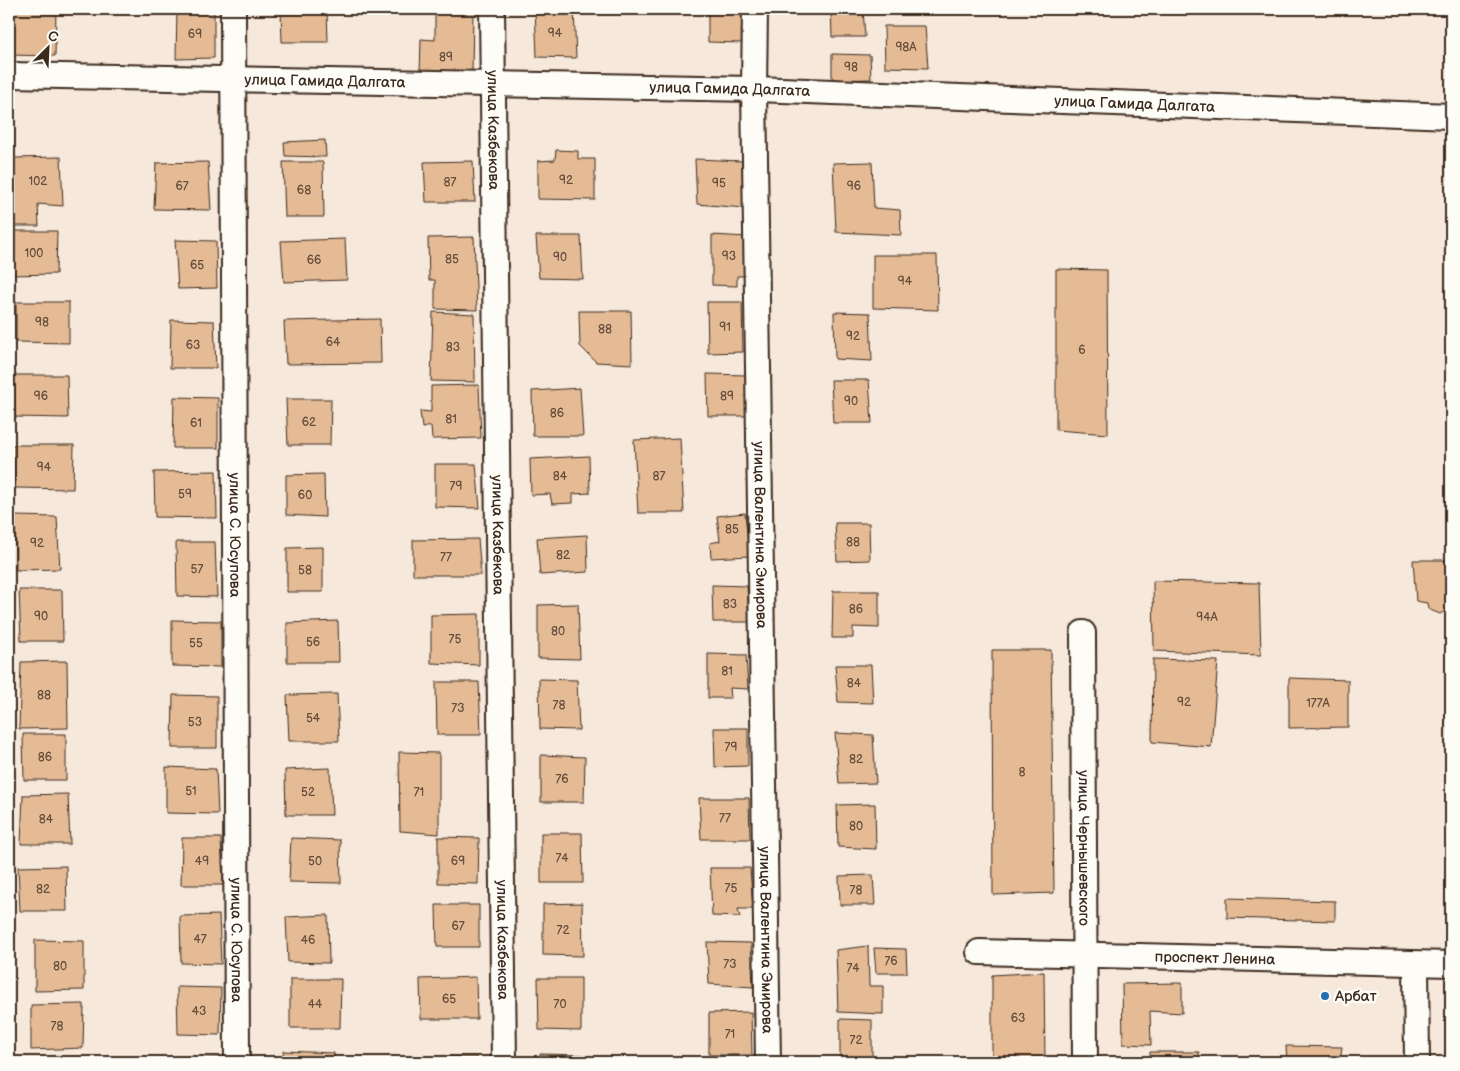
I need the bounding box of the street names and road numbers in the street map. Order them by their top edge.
street label: улица Гамида Далгата [244,70,406,92]
street label: улица Казбекова [483,70,503,190]
street label: улица Гамида Далгата [649,78,811,101]
street label: улица Гамида Далгата [1054,92,1216,117]
street label: улица Валентина Эмирова [749,441,771,629]
street label: улица С. Юсупова [225,472,244,598]
street label: улица Казбекова [487,475,508,595]
street label: улица Чернышевского [1074,770,1093,926]
street label: улица Валентина Эмирова [755,846,777,1034]
street label: улица С. Юсупова [226,877,246,1003]
street label: улица Казбекова [492,880,512,1000]
street label: проспект Ленина [1154,947,1276,970]

